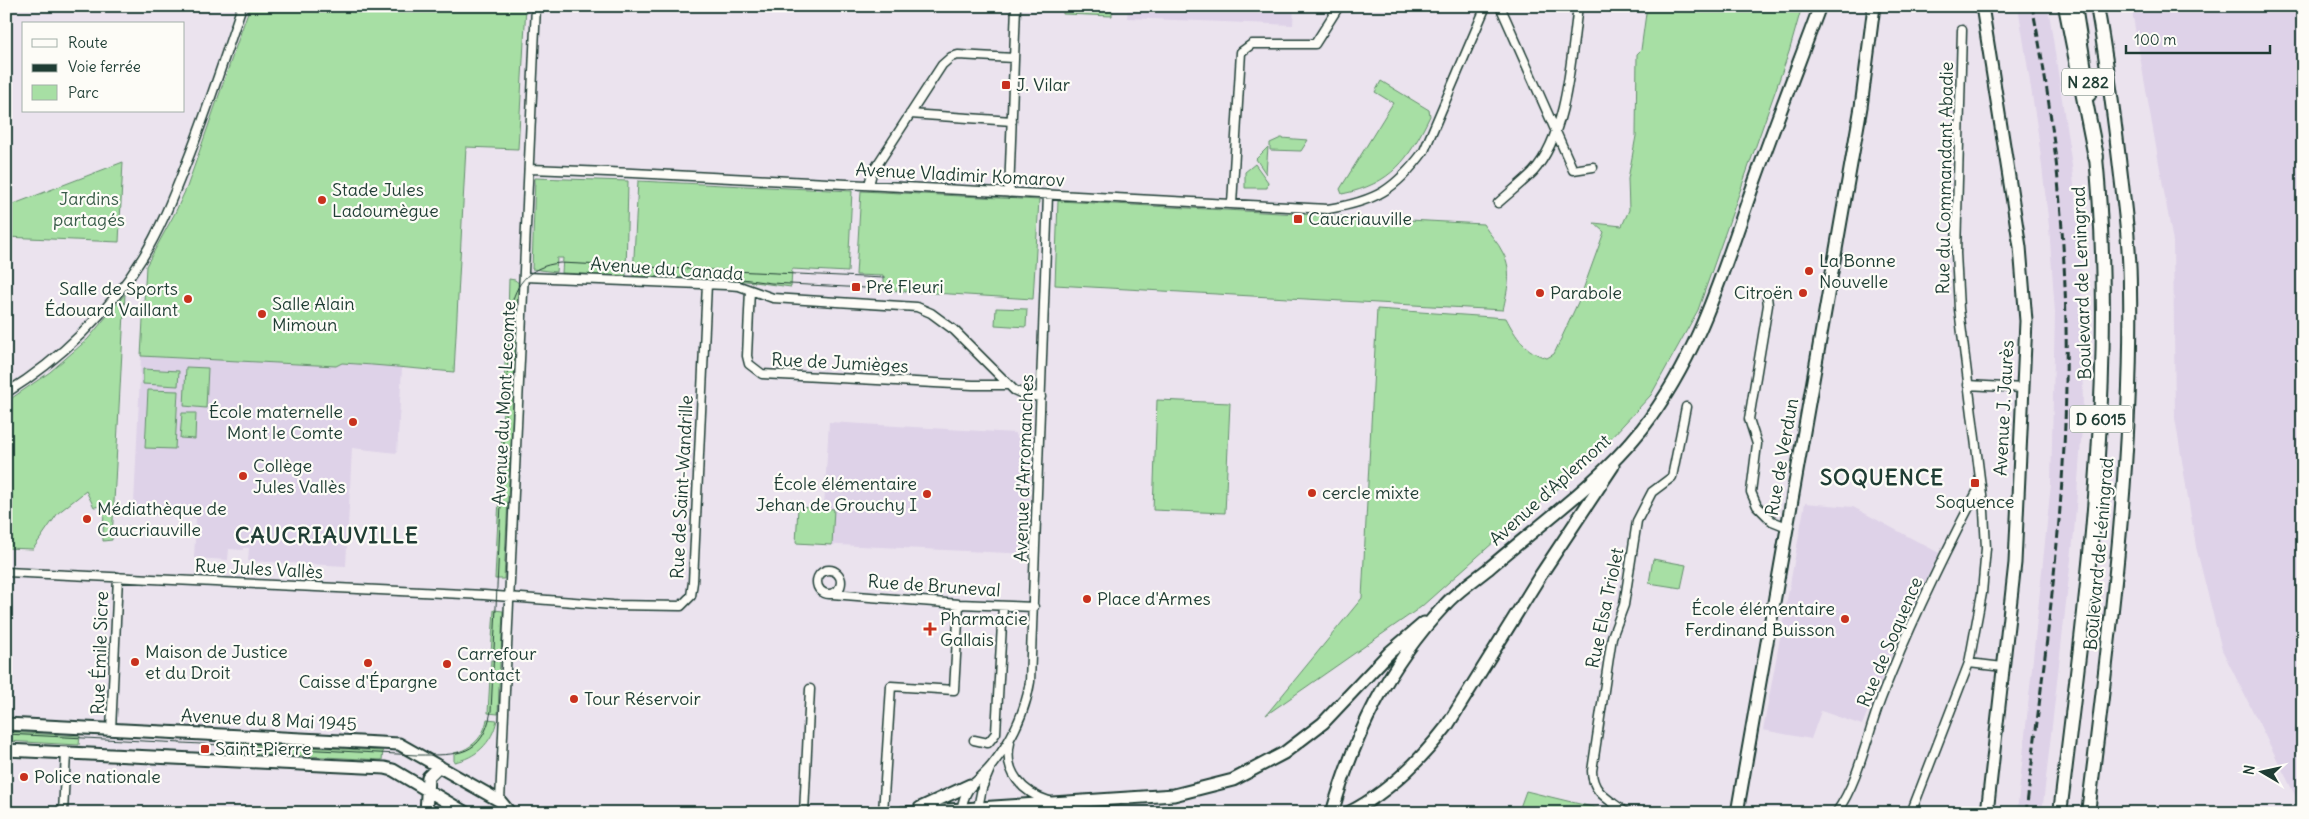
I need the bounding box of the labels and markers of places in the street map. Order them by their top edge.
place label: J. Vilar [1016,73,1071,96]
marker: J. Vilar [1000,79,1012,91]
place label: Stade Jules Ladoumègue [332,178,439,222]
marker: Stade Jules Ladoumègue [316,194,328,206]
place label: Caucriauville [1308,207,1412,230]
marker: Caucriauville [1292,213,1304,225]
place label: La Bonne Nouvelle [1819,249,1896,293]
marker: La Bonne Nouvelle [1803,265,1815,277]
place label: Pré Fleuri [866,275,943,298]
place label: Salle de Sports Édouard Vaillant [45,277,178,321]
marker: Pré Fleuri [850,281,862,293]
place label: Parabole [1550,281,1622,304]
place label: Citroën [1734,281,1793,304]
marker: Parabole [1534,287,1546,299]
marker: Citroën [1797,287,1809,299]
place label: Salle Alain Mimoun [272,292,355,336]
marker: Salle de Sports Édouard Vaillant [182,293,194,305]
marker: Salle Alain Mimoun [256,308,268,320]
place label: École maternelle Mont le Comte [209,400,343,444]
marker: École maternelle Mont le Comte [347,416,359,428]
place label: Collège Jules Vallès [253,454,346,498]
marker: Collège Jules Vallès [237,470,249,482]
place label: École élémentaire Jehan de Grouchy I [756,472,917,516]
marker: Soquence [1969,477,1981,489]
place label: cercle mixte [1322,481,1419,504]
marker: cercle mixte [1306,487,1318,499]
marker: École élémentaire Jehan de Grouchy I [921,488,933,500]
place label: Soquence [1935,490,2015,513]
place label: Médiathèque de Caucriauville [97,497,227,541]
marker: Médiathèque de Caucriauville [81,513,93,525]
place label: Place d'Armes [1097,587,1211,610]
marker: Place d'Armes [1081,593,1093,605]
place label: École élémentaire Ferdinand Buisson [1685,597,1835,641]
place label: Pharmacie Gallais [940,607,1028,651]
marker: École élémentaire Ferdinand Buisson [1839,613,1851,625]
marker: Pharmacie Gallais [924,623,936,635]
place label: Maison de Justice et du Droit [145,640,288,684]
place label: Carrefour Contact [457,642,537,686]
marker: Maison de Justice et du Droit [129,656,141,668]
marker: Caisse d'Épargne [362,657,374,669]
marker: Carrefour Contact [441,658,453,670]
place label: Caisse d'Épargne [299,670,437,693]
place label: Tour Réservoir [584,687,701,710]
marker: Tour Réservoir [568,693,580,705]
place label: Saint-Pierre [215,737,311,760]
marker: Saint-Pierre [199,743,211,755]
place label: Police nationale [34,765,161,788]
marker: Police nationale [18,771,30,783]

